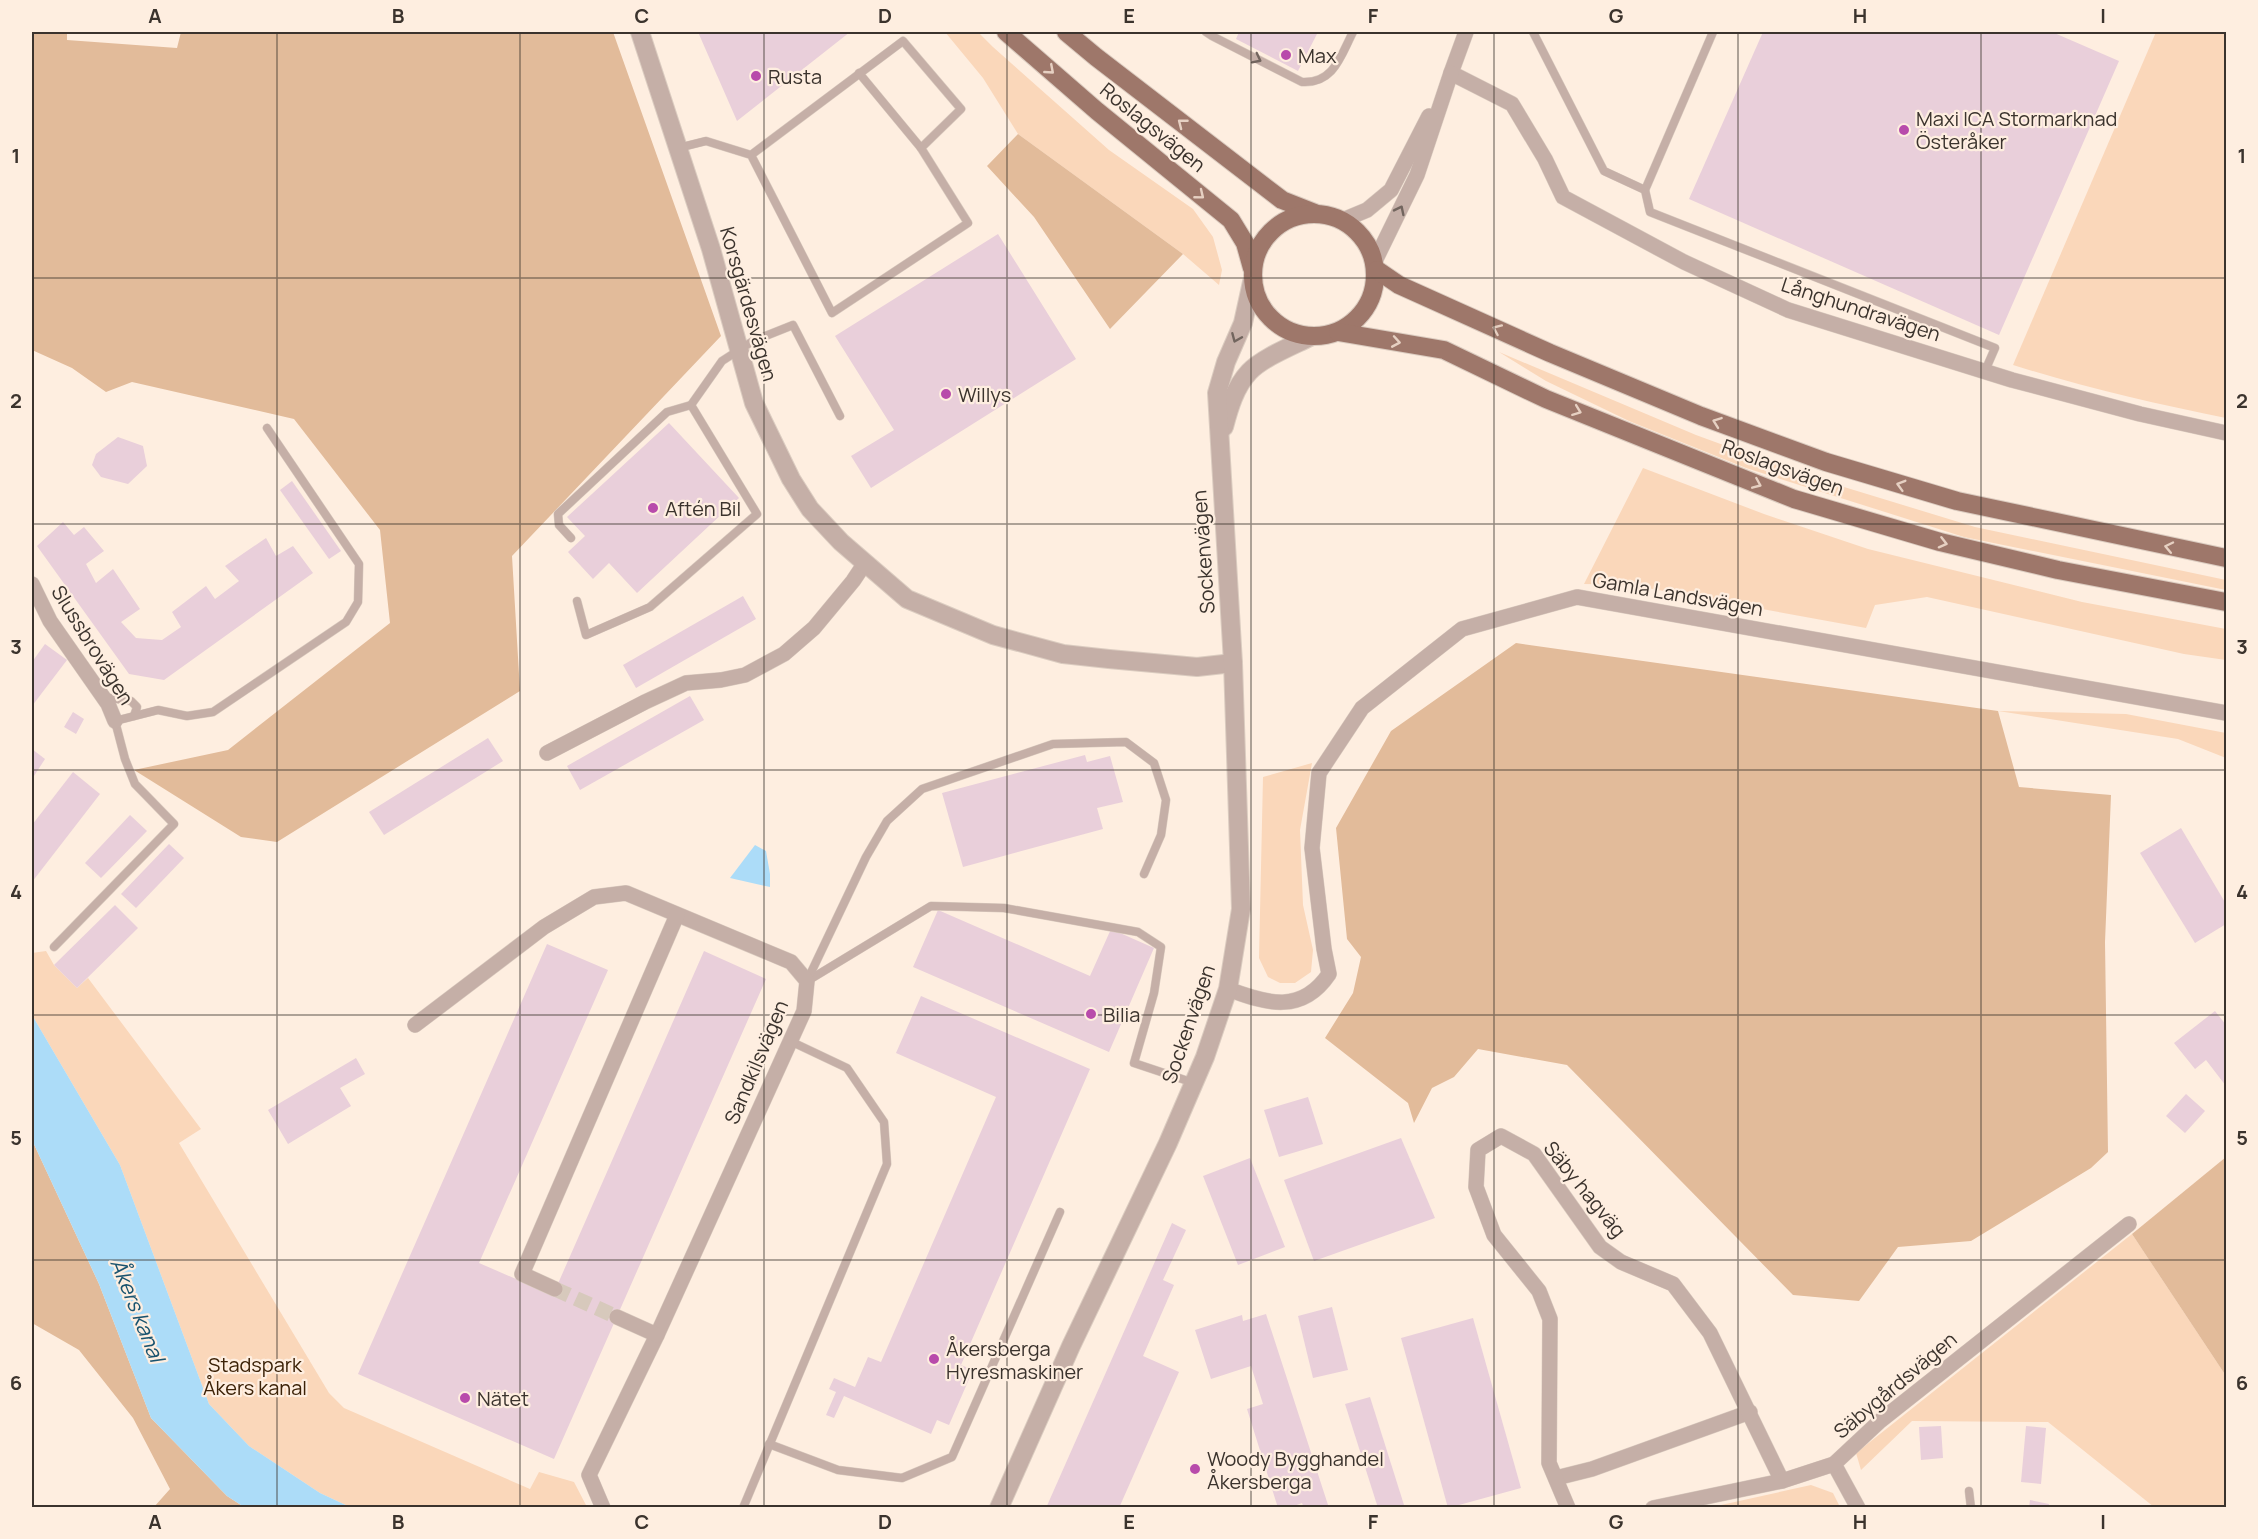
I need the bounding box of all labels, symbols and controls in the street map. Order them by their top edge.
text: A [148,2,162,29]
text: B [392,2,405,29]
text: C [635,2,649,29]
text: D [878,2,892,29]
text: E [1123,2,1135,29]
text: F [1368,2,1379,29]
text: G [1609,2,1624,29]
text: H [1853,2,1867,29]
text: I [2100,2,2106,29]
place label: Max [1298,42,1337,69]
marker: Max [1279,48,1293,62]
one-way arrow [1251,52,1262,64]
place label: Rusta [768,63,822,90]
one-way arrow [1043,63,1054,74]
marker: Rusta [749,69,763,83]
street label: Roslagsvägen [1095,76,1211,178]
place label: Maxi ICA Stormarknad Österåker [1916,105,2117,155]
one-way arrow [1177,119,1188,130]
marker: Maxi ICA Stormarknad Österåker [1897,123,1911,137]
text: 1 [12,142,20,169]
text: 1 [2238,142,2246,169]
one-way arrow [1193,187,1204,198]
one-way arrow [1392,206,1404,217]
street label: Korsgärdesvägen [714,224,784,384]
street label: Långhundravägen [1778,271,1944,347]
one-way arrow [1492,324,1503,336]
one-way arrow [1231,332,1243,343]
one-way arrow [1390,335,1400,348]
place label: Willys [958,381,1011,408]
text: 2 [10,387,22,414]
marker: Willys [939,387,953,401]
text: 2 [2236,387,2248,414]
one-way arrow [1570,404,1581,416]
one-way arrow [1712,416,1723,429]
street label: Roslagsvägen [1718,432,1848,502]
one-way arrow [1751,477,1762,489]
one-way arrow [1896,480,1907,492]
street label: Sockenvägen [1185,489,1221,615]
place label: Aftén Bil [665,495,741,522]
marker: Aftén Bil [646,501,660,515]
one-way arrow [1937,536,1948,548]
one-way arrow [2164,541,2174,554]
street label: Gamla Landsvägen [1591,566,1765,622]
street label: Slussbrovägen [46,580,140,710]
text: 3 [10,633,22,660]
text: 3 [2236,633,2248,660]
text: 4 [10,878,22,905]
text: 4 [2236,878,2248,905]
street label: Sockenvägen [1155,961,1221,1087]
street label: Sandkilsvägen [718,996,794,1128]
place label: Bilia [1103,1001,1140,1028]
marker: Bilia [1084,1007,1098,1021]
text: 5 [10,1124,22,1151]
text: 5 [2236,1124,2248,1151]
street label: Säby hagväg [1538,1135,1632,1243]
water label: Åkers kanal [105,1254,173,1369]
street label: Säbygårdsvägen [1828,1326,1962,1444]
place label: Åkersberga Hyresmaskiner [946,1335,1083,1385]
park label: Stadspark Åkers kanal [203,1351,307,1401]
marker: Åkersberga Hyresmaskiner [927,1352,941,1366]
text: 6 [10,1369,22,1396]
text: 6 [2236,1369,2248,1396]
place label: Nätet [477,1385,529,1412]
marker: Nätet [458,1391,472,1405]
place label: Woody Bygghandel Åkersberga [1207,1445,1384,1495]
marker: Woody Bygghandel Åkersberga [1188,1462,1202,1476]
text: A [148,1508,162,1535]
text: B [392,1508,405,1535]
text: C [635,1508,649,1535]
text: D [878,1508,892,1535]
text: E [1123,1508,1135,1535]
text: F [1368,1508,1379,1535]
text: G [1609,1508,1624,1535]
text: H [1853,1508,1867,1535]
text: I [2100,1508,2106,1535]

